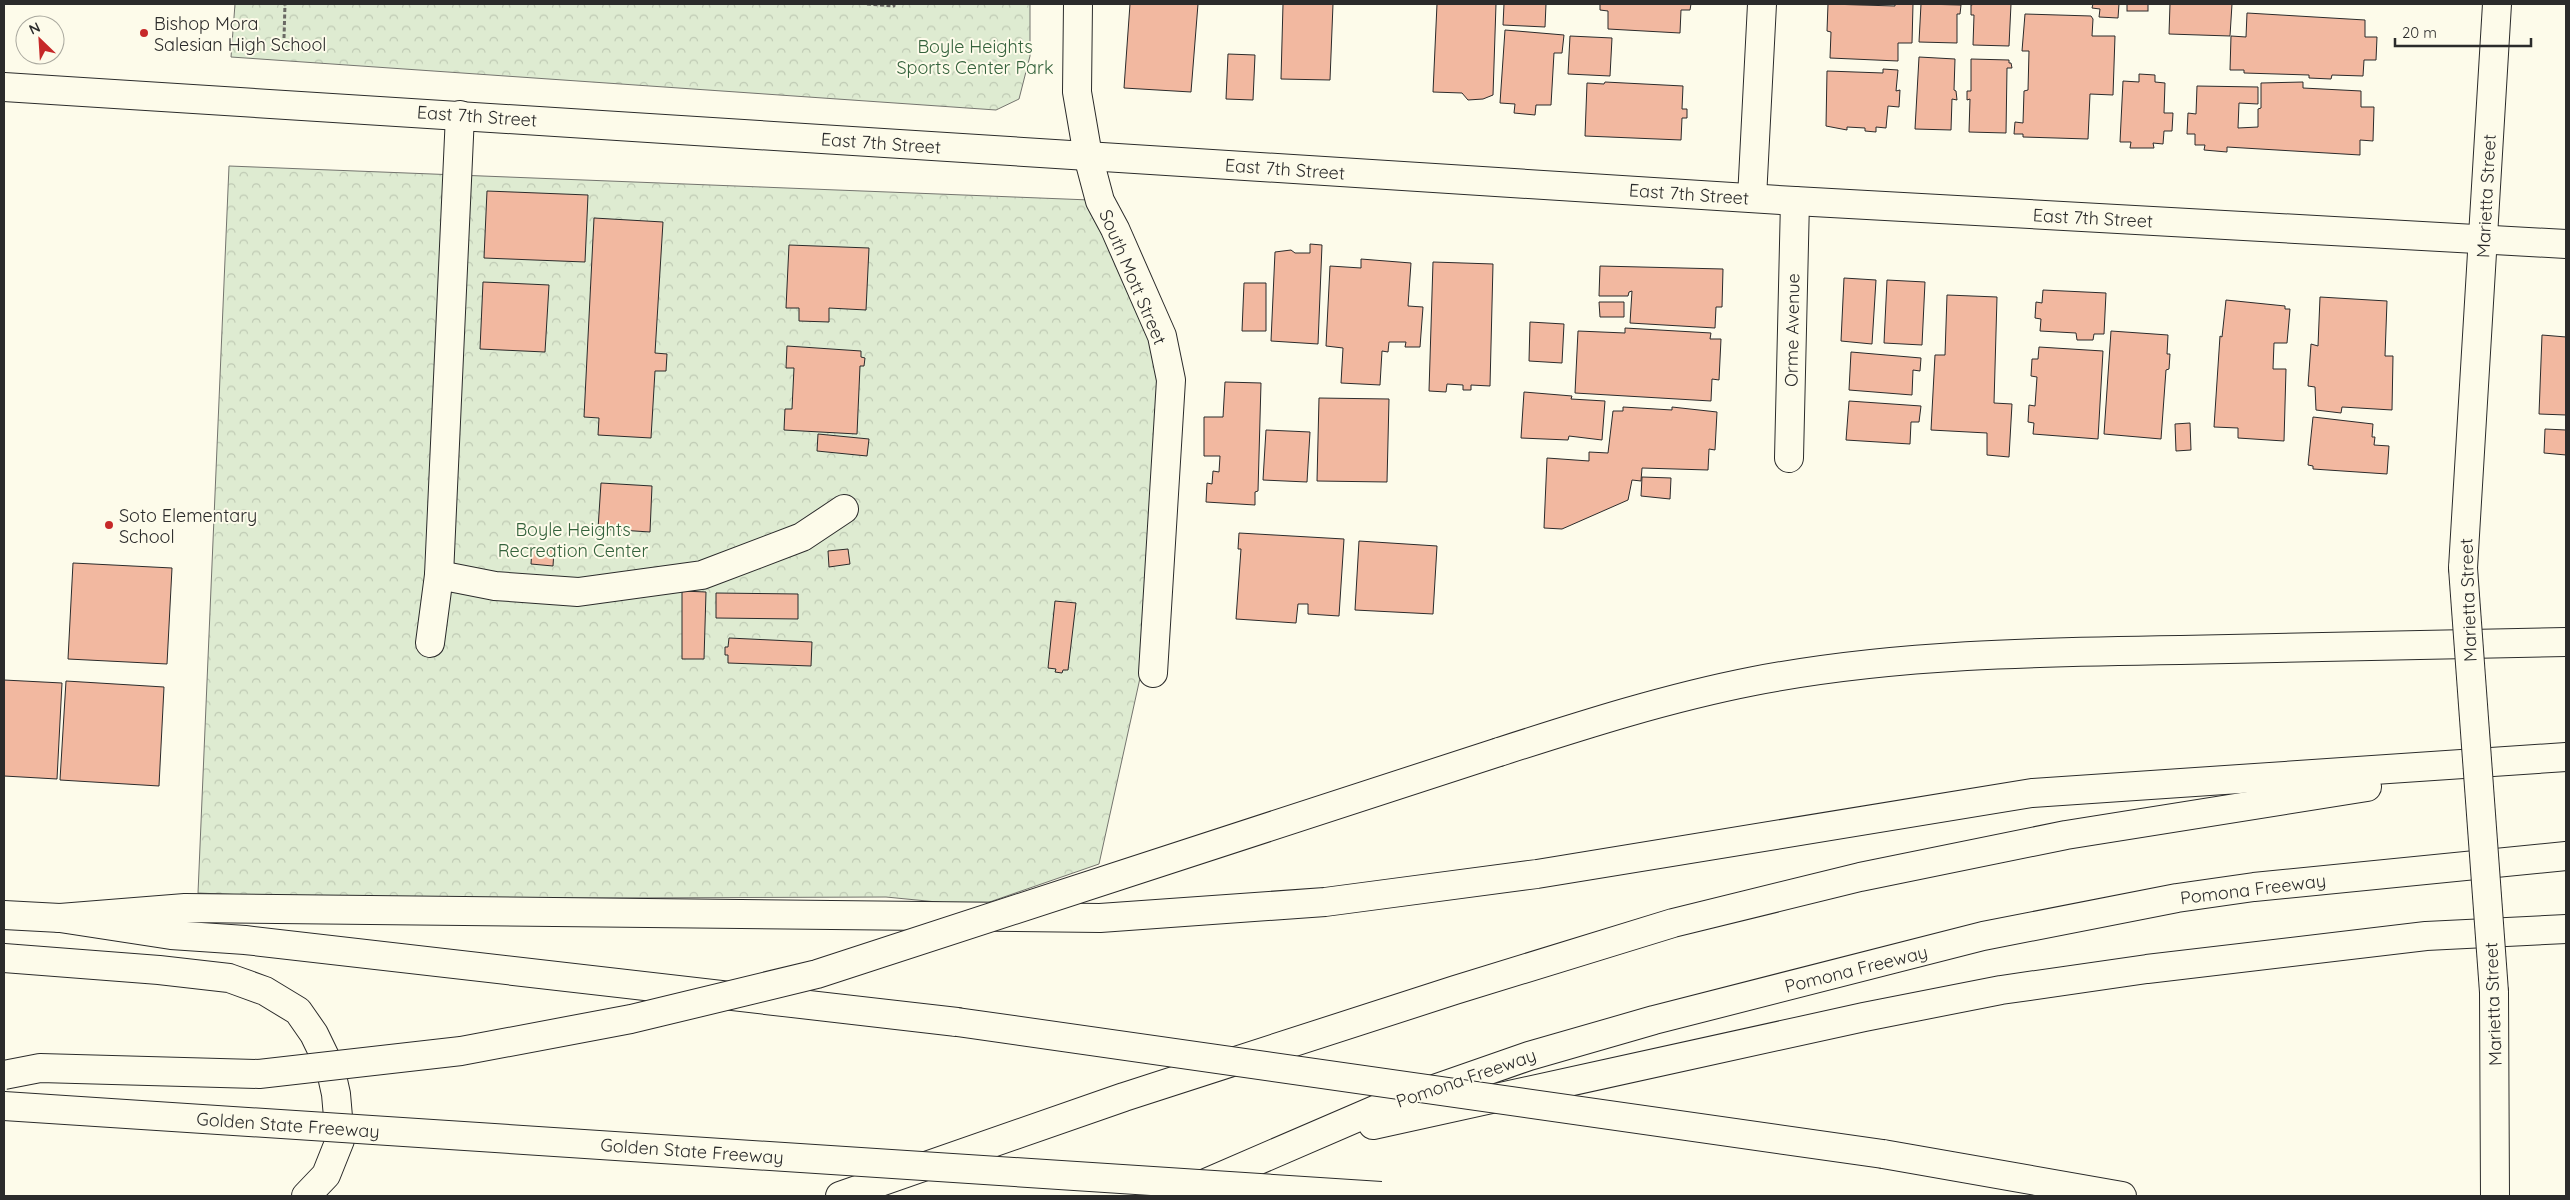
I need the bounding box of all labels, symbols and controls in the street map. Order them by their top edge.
place label: Bishop Mora Salesian High School [154,12,326,56]
north arrow [15,15,65,65]
scale bar [2395,15,2531,47]
text: N [26,18,43,39]
text: 20 m [2402,23,2437,42]
marker: Bishop Mora Salesian High School [138,27,150,39]
park label: Boyle Heights Sports Center Park [896,35,1054,79]
street label: East 7th Street [416,100,538,132]
street label: East 7th Street [820,127,942,159]
street label: Marietta Street [2471,133,2501,259]
street label: East 7th Street [1224,153,1346,185]
street label: East 7th Street [1628,178,1750,210]
street label: East 7th Street [2032,203,2154,233]
street label: South Mott Street [1094,206,1172,348]
street label: Orme Avenue [1780,273,1804,387]
place label: Soto Elementary School [119,504,257,548]
park label: Boyle Heights Recreation Center [498,518,648,562]
marker: Soto Elementary School [103,519,115,531]
street label: Marietta Street [2454,538,2482,662]
street label: Pomona Freeway [2179,869,2327,909]
street label: Pomona Freeway [1782,940,1930,998]
street label: Marietta Street [2479,942,2507,1066]
street label: Pomona Freeway [1393,1043,1539,1113]
street label: Golden State Freeway [196,1107,380,1143]
street label: Golden State Freeway [600,1133,784,1169]

